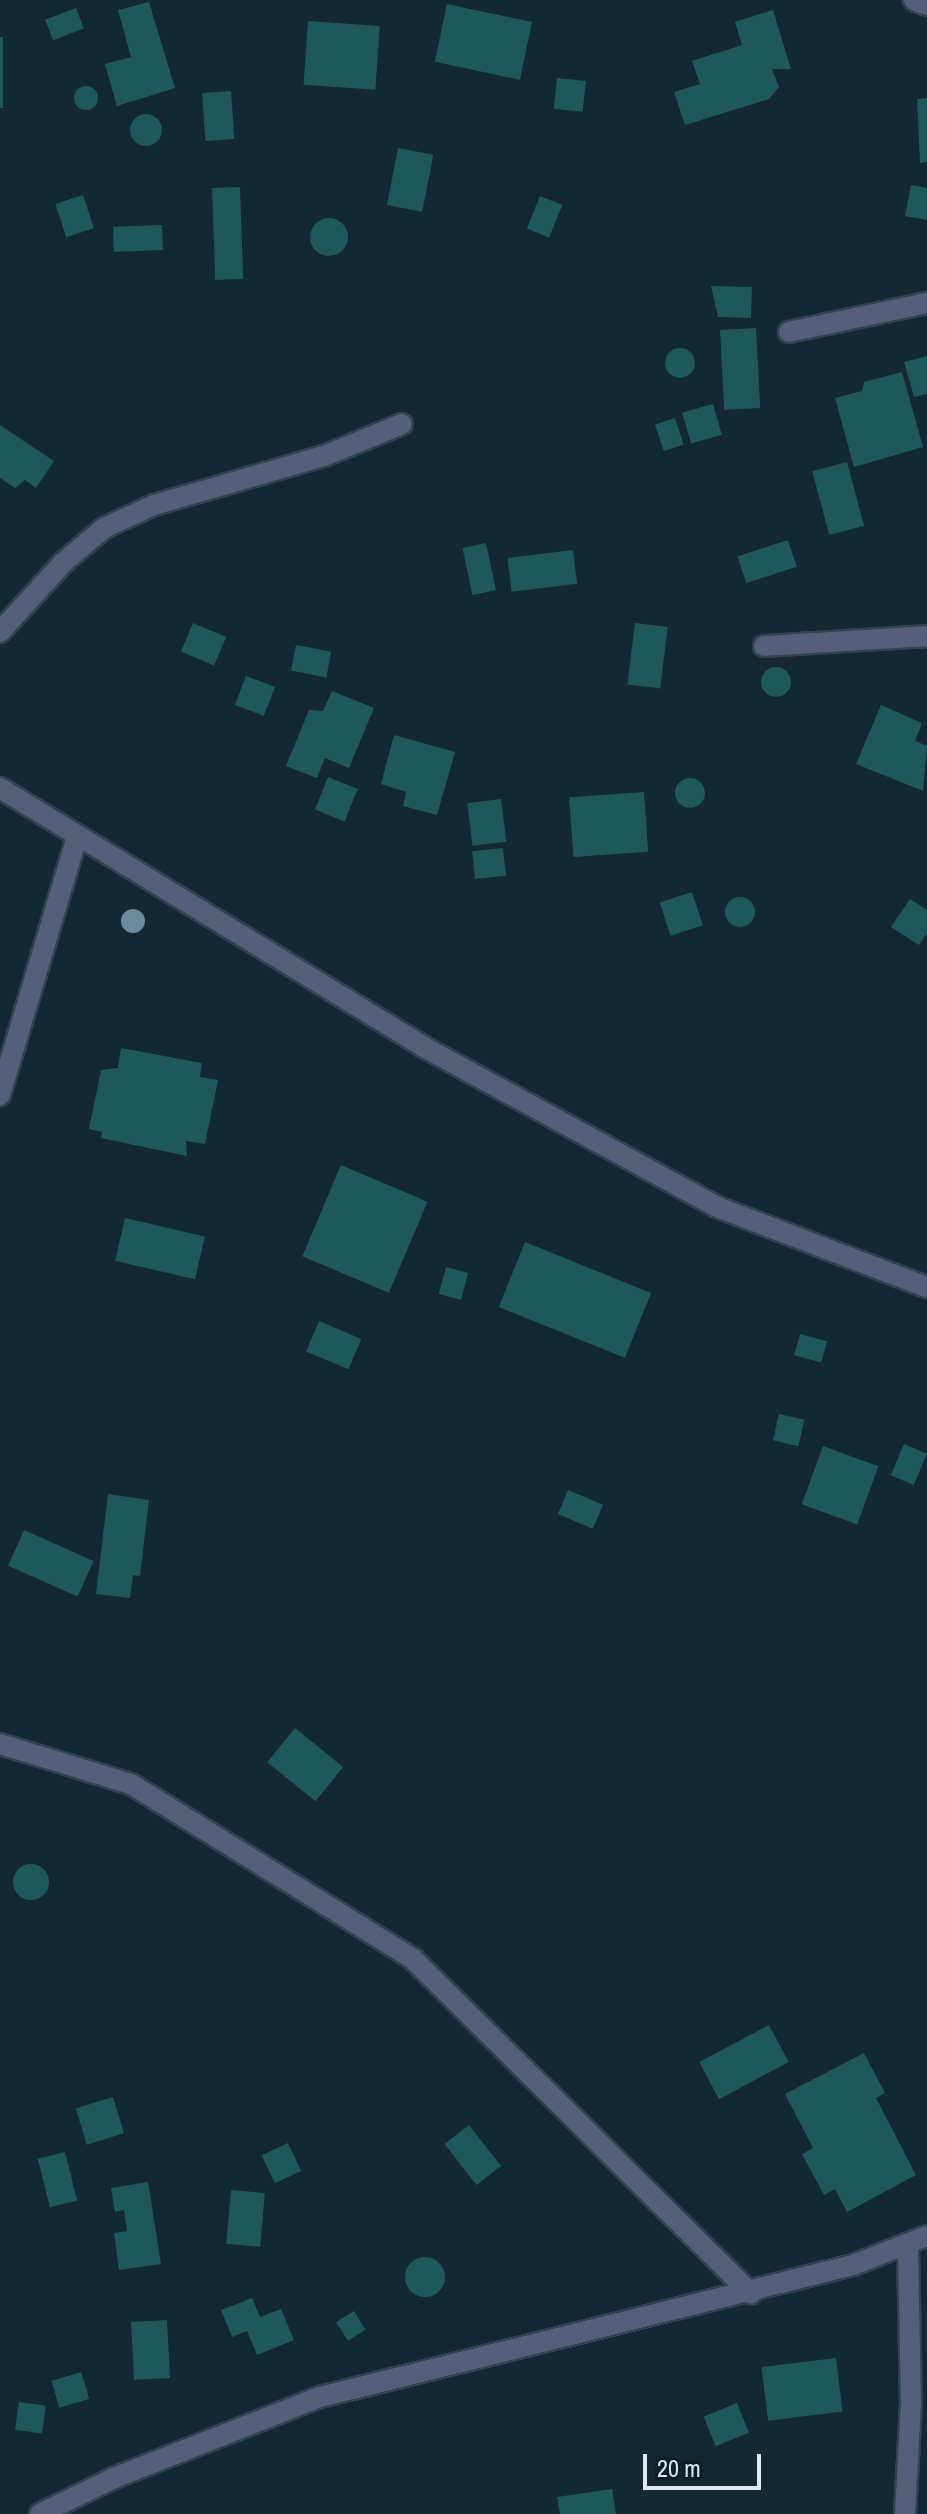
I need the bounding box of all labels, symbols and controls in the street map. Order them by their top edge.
scale bar [647,2438,765,2488]
text: 20 m [657,2452,701,2484]

